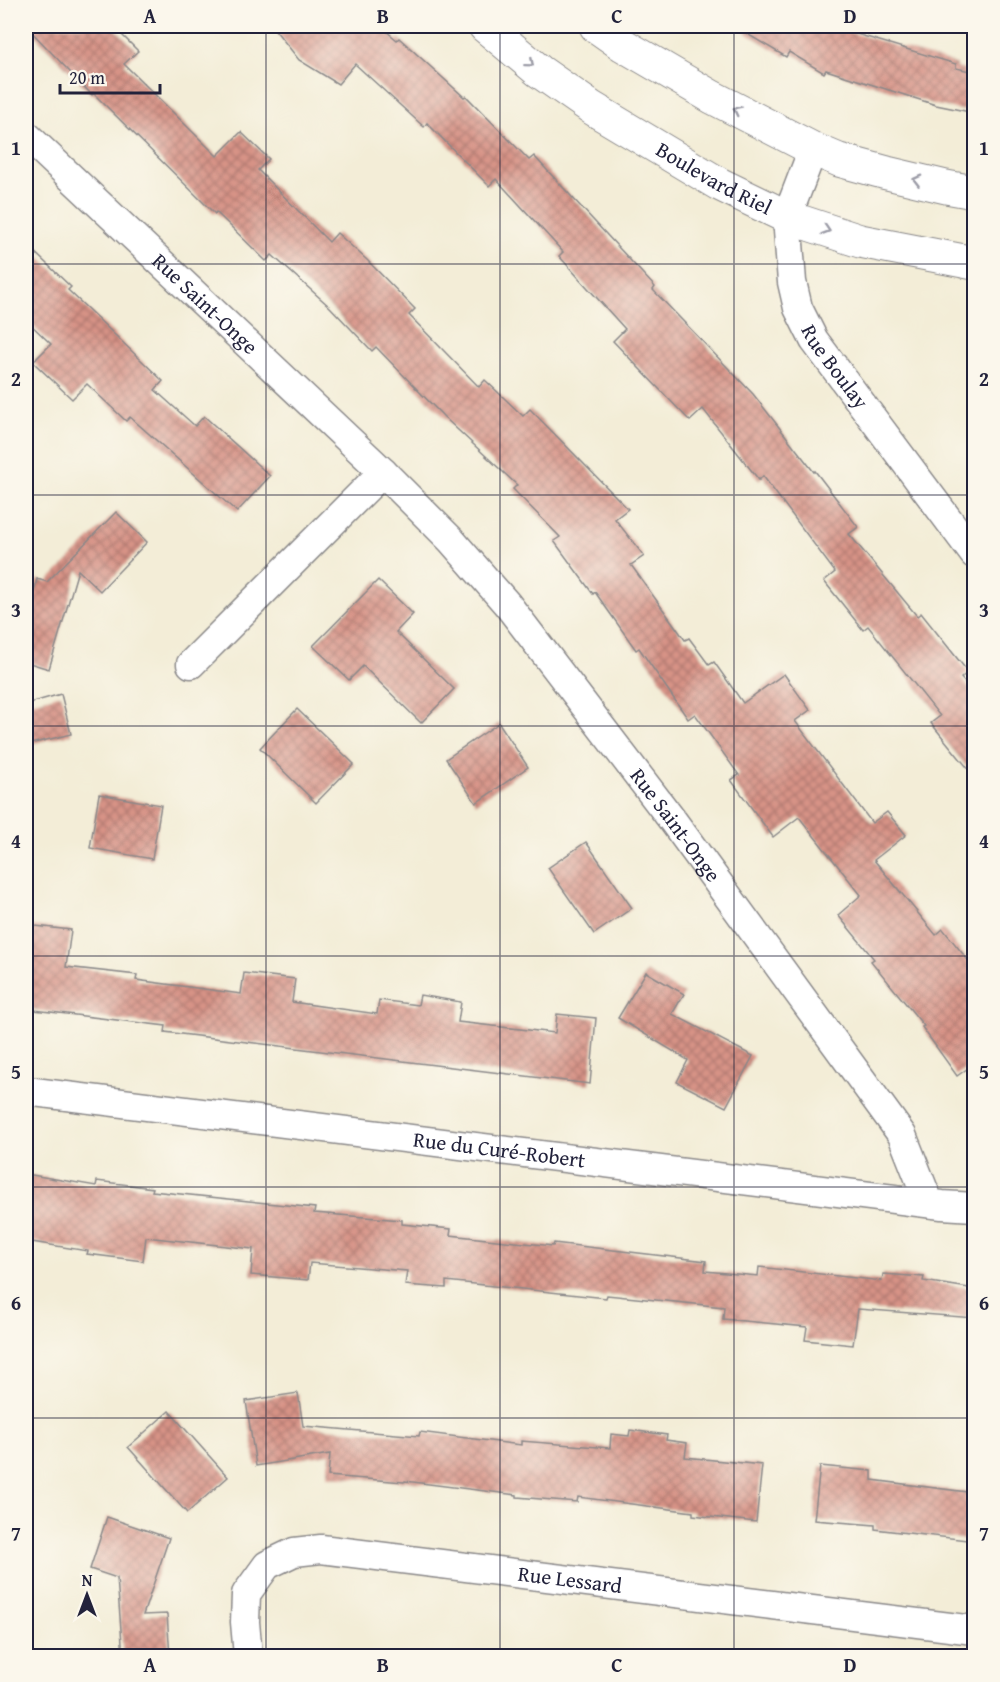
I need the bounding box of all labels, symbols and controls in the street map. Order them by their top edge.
text: A [144,1,157,30]
text: B [377,1,389,30]
text: C [611,1,623,30]
text: D [843,1,857,30]
one-way arrow [523,56,534,67]
scale bar [60,57,160,95]
text: 20 m [69,64,105,91]
one-way arrow [732,105,743,117]
text: 1 [11,133,21,162]
text: 1 [979,133,989,162]
street label: Boulevard Riel [651,134,777,222]
one-way arrow [912,175,922,188]
one-way arrow [820,223,831,235]
street label: Rue Saint-Onge [145,246,265,361]
street label: Rue Boulay [794,319,877,416]
text: 2 [11,364,21,393]
text: 2 [979,364,989,393]
text: 3 [11,595,21,624]
text: 3 [979,595,989,624]
street label: Rue Saint-Onge [623,761,729,888]
text: 4 [11,826,21,855]
text: 4 [979,826,989,855]
text: 5 [11,1057,21,1086]
text: 5 [979,1057,989,1086]
street label: Rue du Curé-Robert [411,1123,588,1176]
text: 6 [11,1288,21,1317]
text: 6 [979,1288,989,1317]
text: 7 [11,1518,21,1547]
text: 7 [979,1518,989,1547]
street label: Rue Lessard [516,1558,625,1601]
north arrow [57,1565,117,1625]
text: N [82,1568,93,1592]
text: A [144,1650,157,1679]
text: B [377,1650,389,1679]
text: C [611,1650,623,1679]
text: D [843,1650,857,1679]

